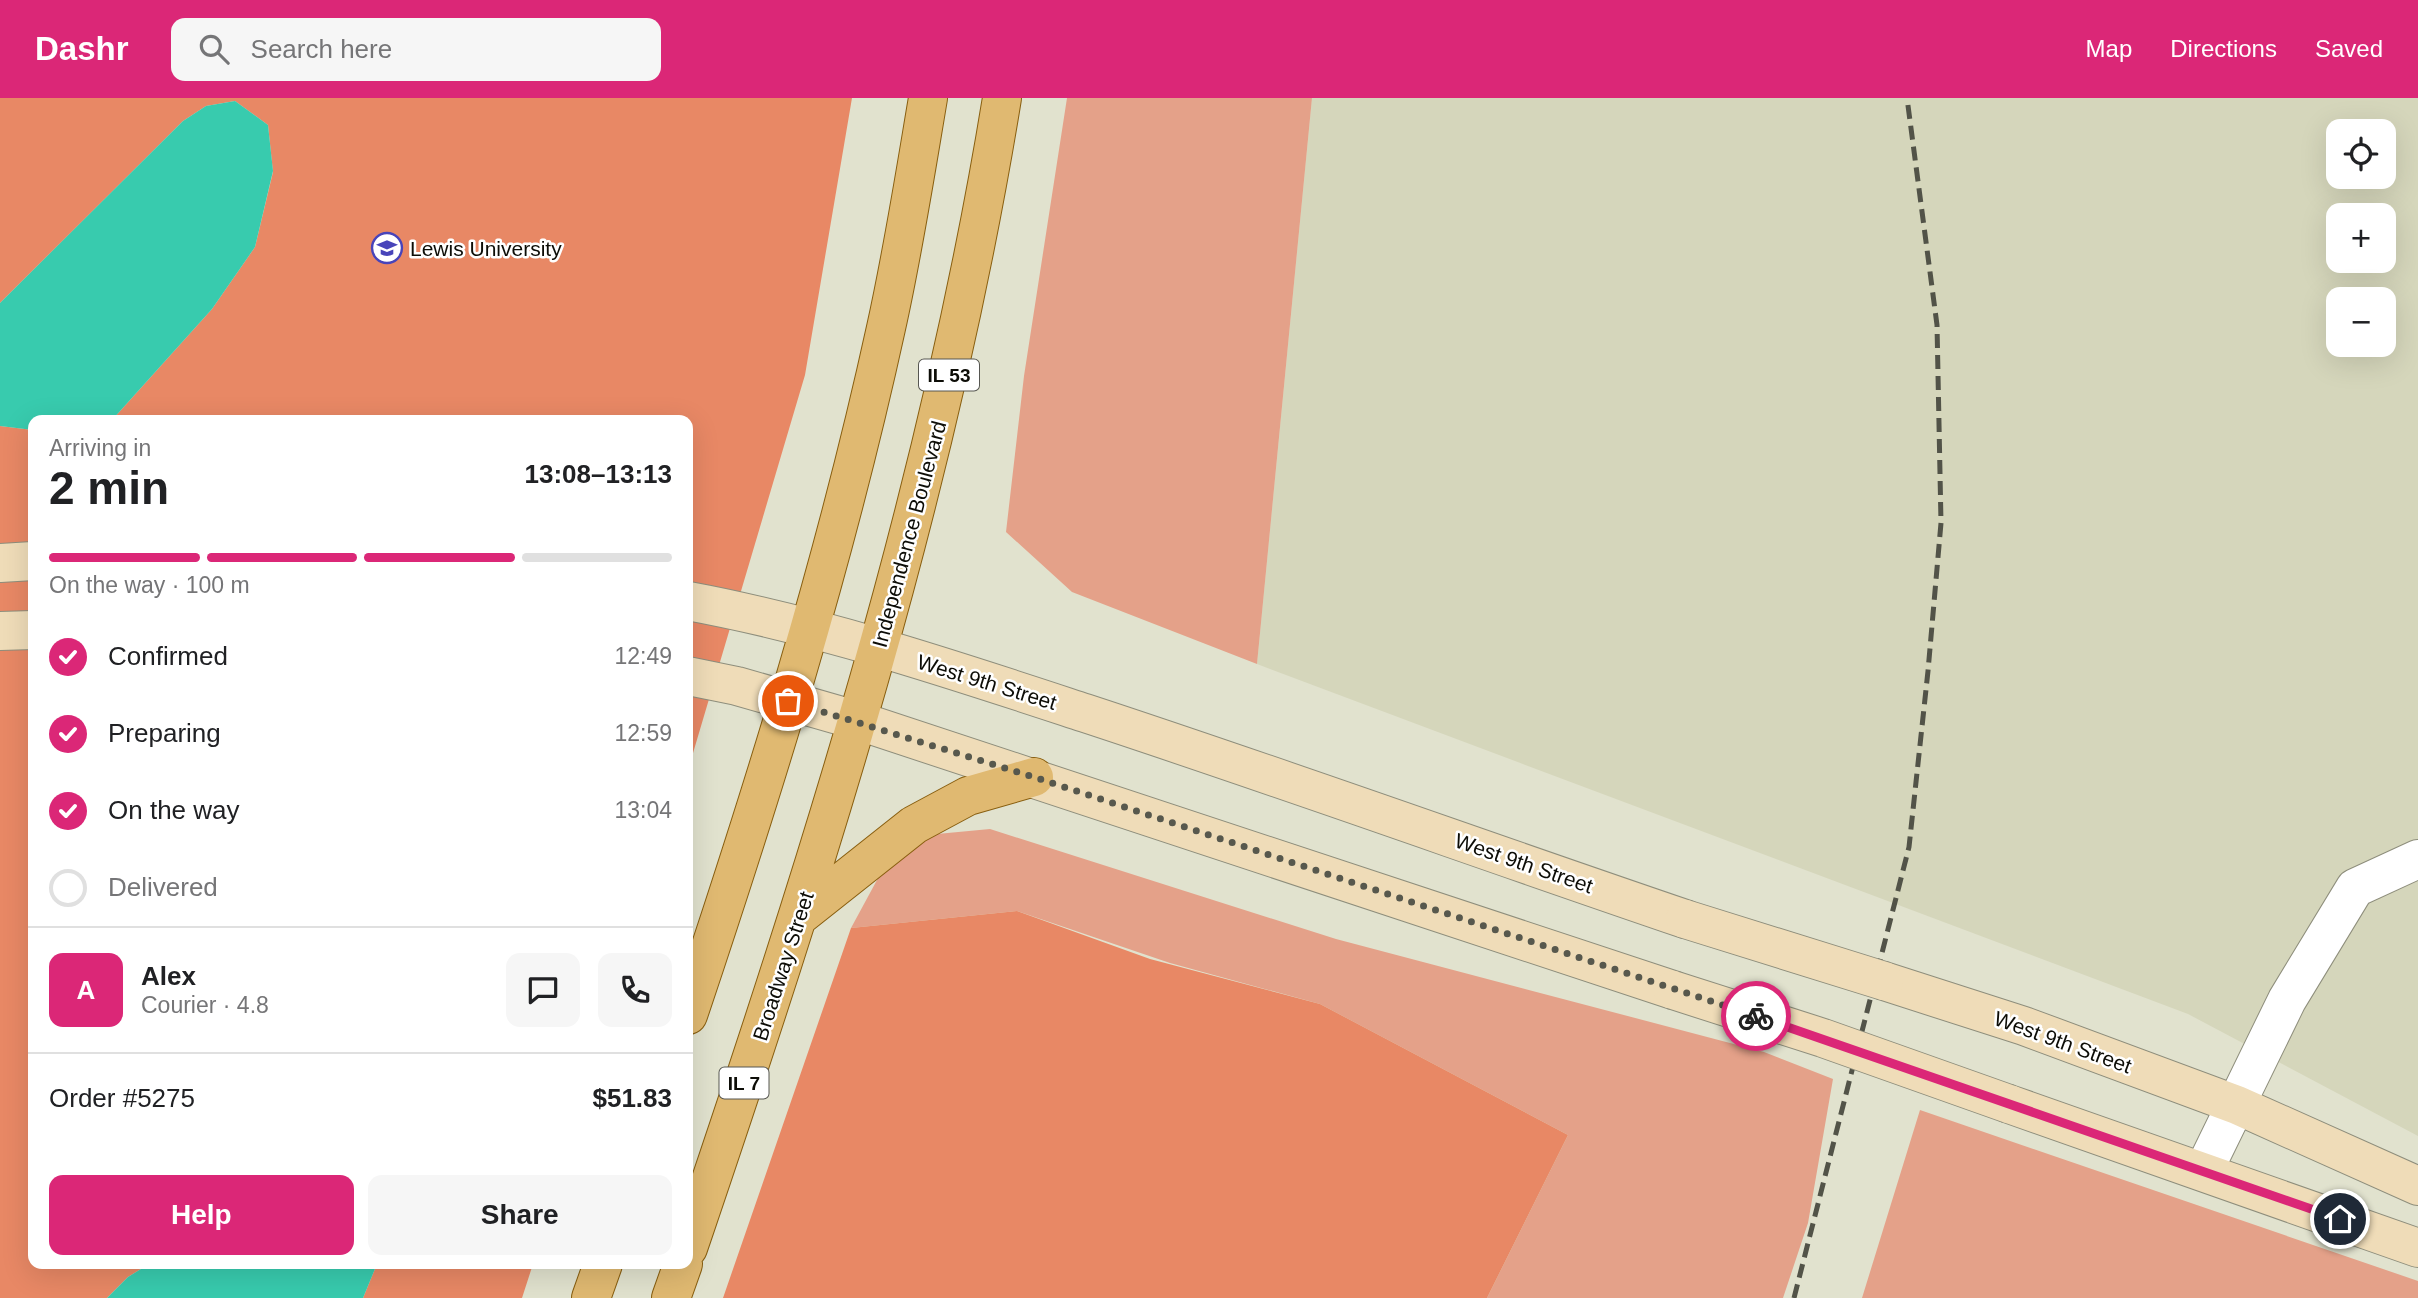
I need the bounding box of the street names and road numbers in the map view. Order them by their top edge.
road number: IL 53 [919,360,979,390]
street label: Independence Boulevard [868,418,950,650]
street label: West 9th Street [915,650,1060,714]
street label: West 9th Street [1452,829,1596,897]
street label: Broadway Street [748,888,818,1043]
street label: West 9th Street [1991,1007,2135,1078]
road number: IL 7 [720,1068,768,1099]

